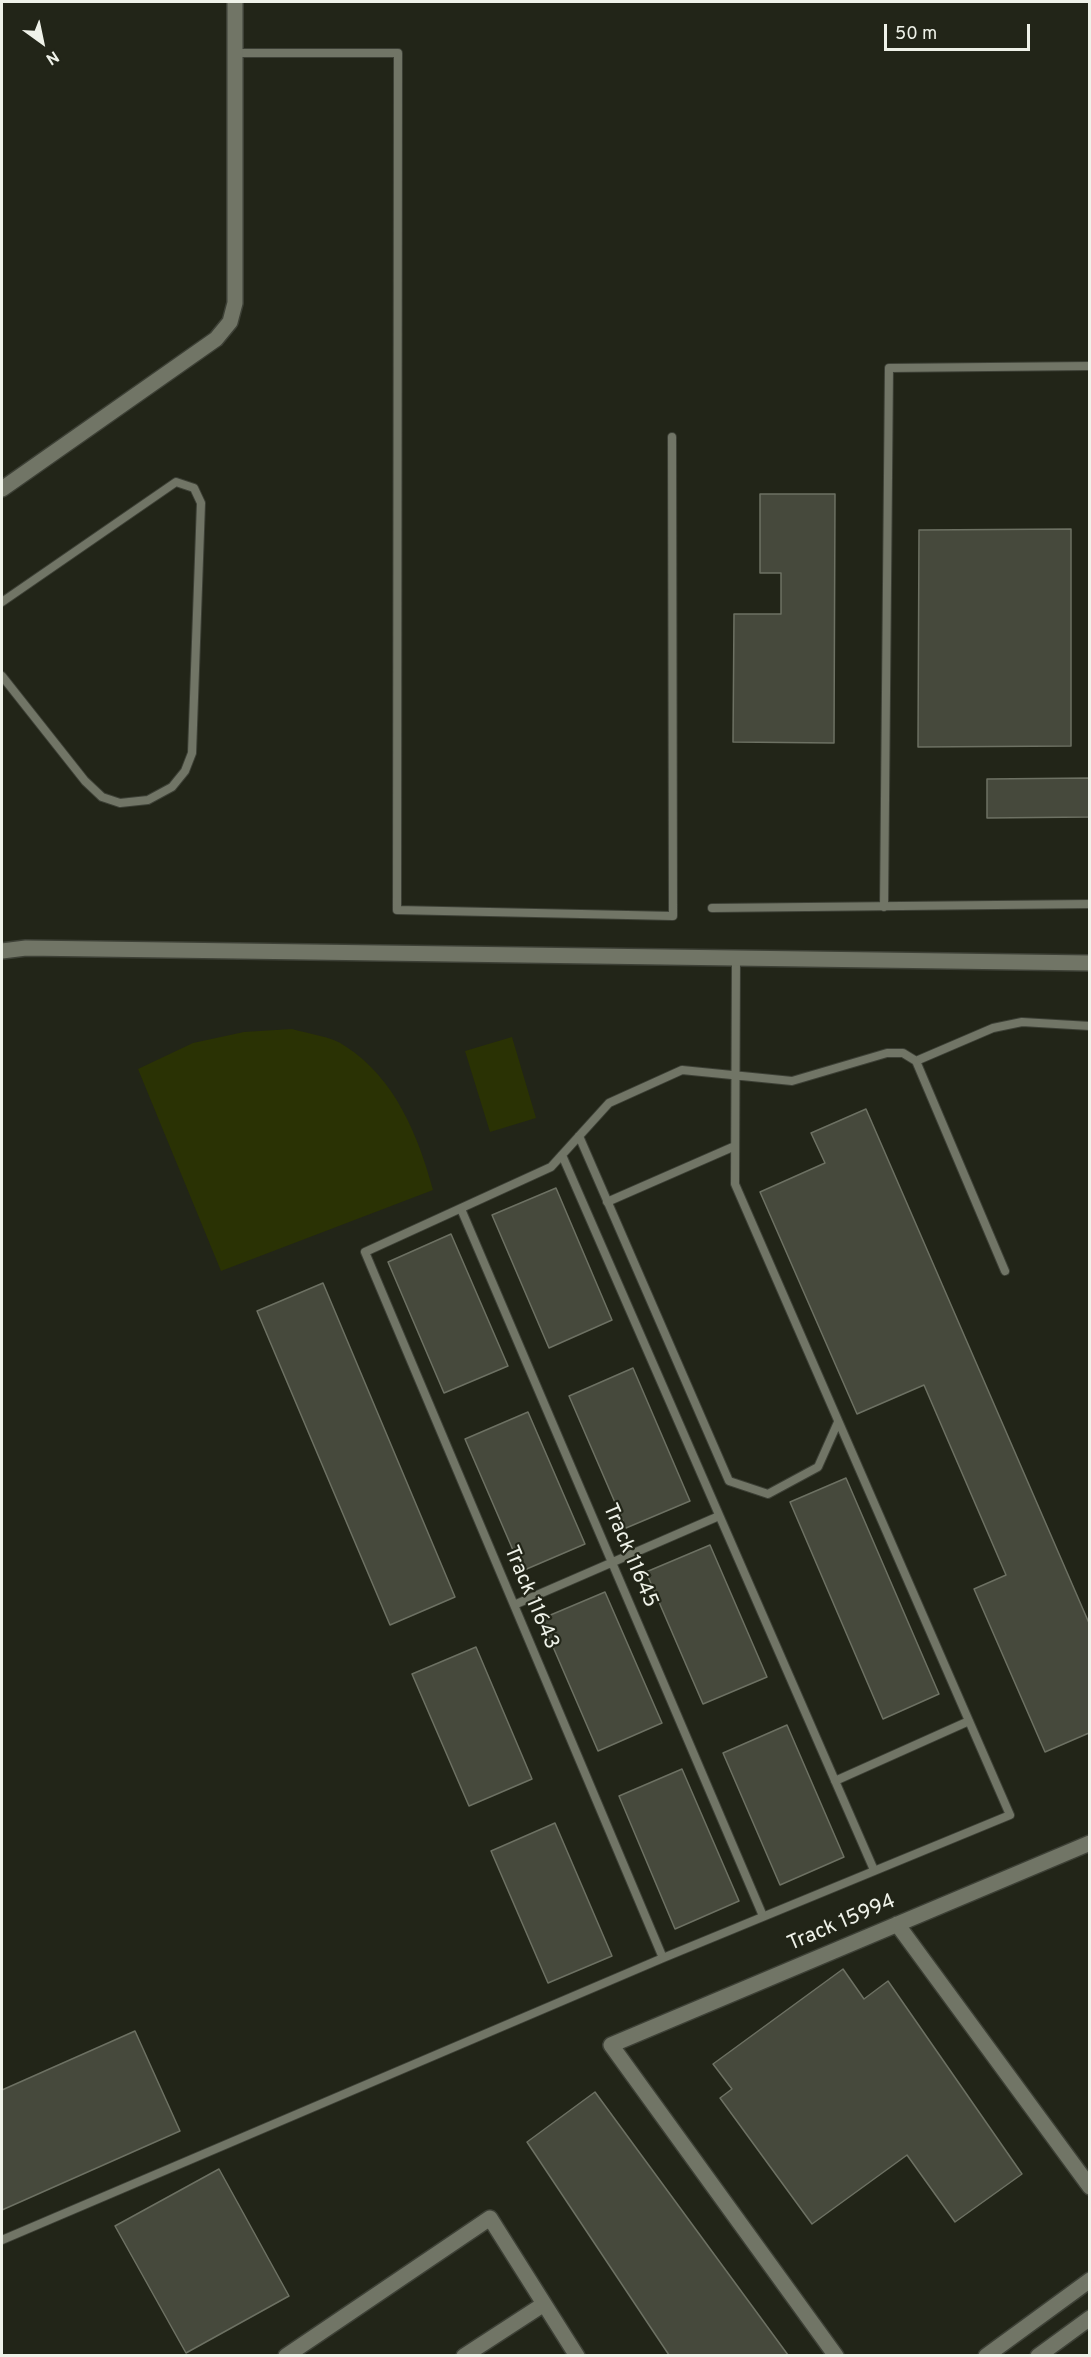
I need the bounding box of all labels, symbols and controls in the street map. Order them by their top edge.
north arrow [12,12,72,72]
scale bar [887,12,1032,50]
text: 50 m [895,23,937,46]
text: N [42,46,62,69]
street label: Track 11645 [596,1500,662,1612]
street label: Track 11643 [497,1542,563,1654]
street label: Track 15994 [784,1890,900,1958]

